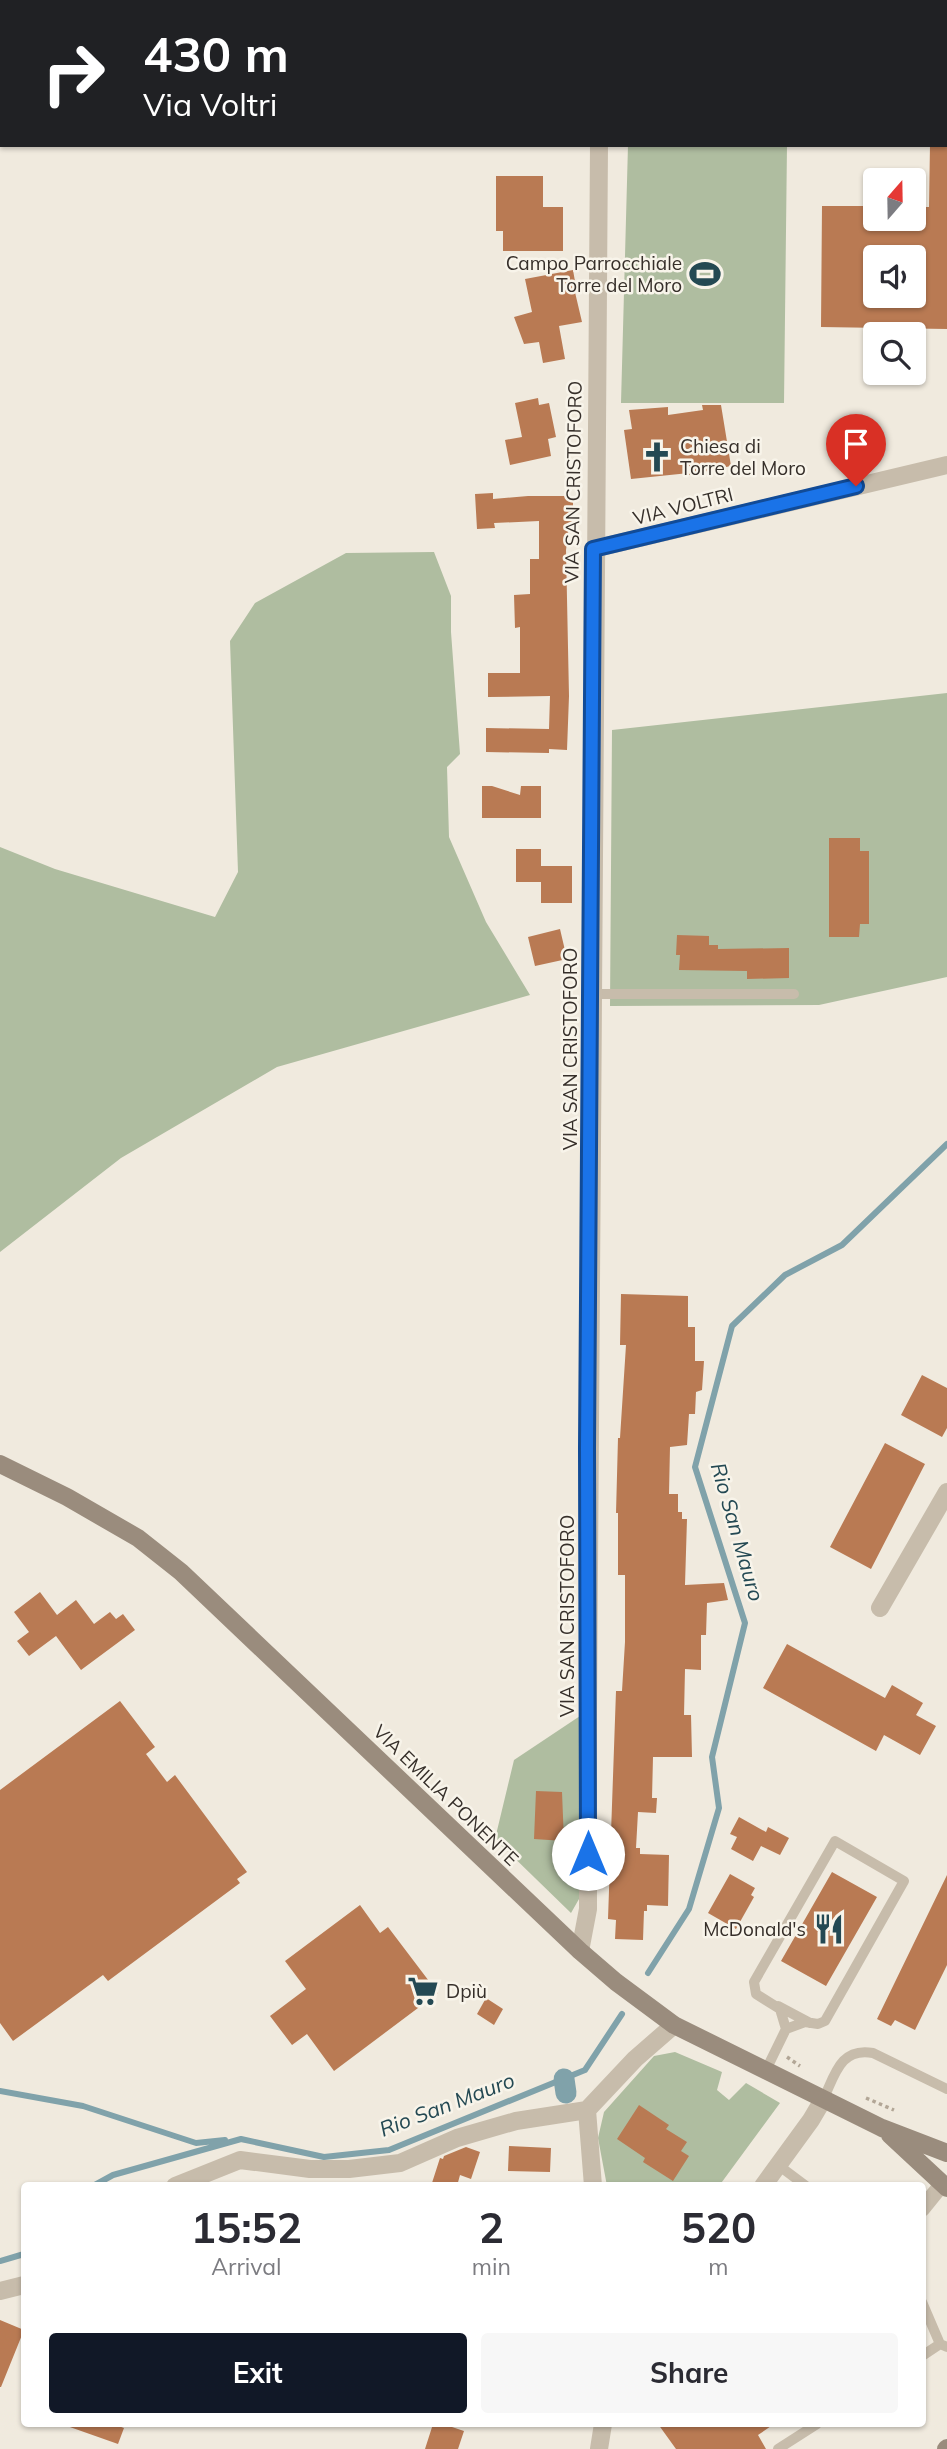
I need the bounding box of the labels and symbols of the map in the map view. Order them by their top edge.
north arrow [863,168,926,231]
place label: Campo Parrocchiale Torre del Moro [506,251,682,297]
sports icon: Campo Parrocchiale Torre del Moro [688,257,722,291]
street label: VIA SAN CRISTOFORO [559,380,587,584]
pin [826,414,886,486]
place label: Chiesa di Torre del Moro [680,434,806,480]
church icon: Chiesa di Torre del Moro [640,440,674,474]
street label: VIA VOLTRI [631,482,735,530]
street label: VIA SAN CRISTOFORO [558,948,582,1150]
water label: Rio San Mauro [706,1460,770,1604]
street label: VIA SAN CRISTOFORO [555,1515,579,1717]
street label: VIA EMILIA PONENTE [368,1719,524,1871]
position arrow [551,1817,625,1891]
restaurant icon: McDonald's [812,1912,846,1946]
place label: McDonald's [703,1917,806,1941]
supermarket icon: Dpiù [406,1974,440,2008]
place label: Dpiù [446,1979,487,2003]
water label: Rio San Mauro [375,2066,518,2142]

